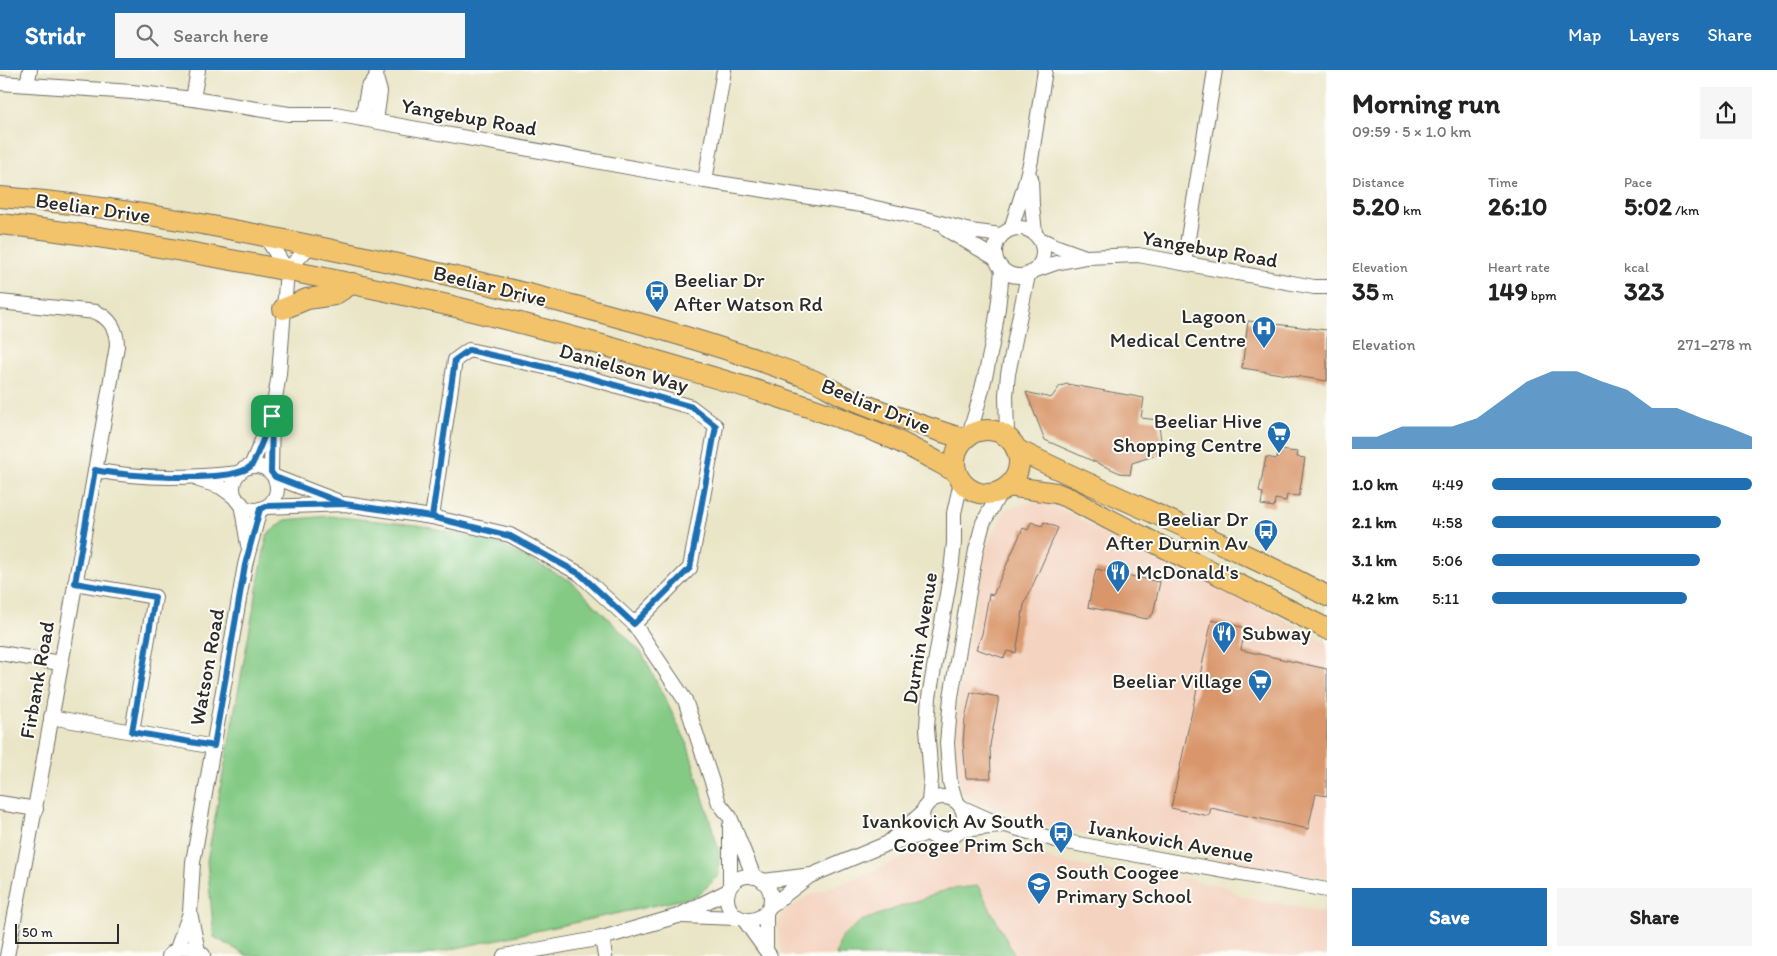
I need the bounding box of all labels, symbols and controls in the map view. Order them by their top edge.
search box [115,13,465,58]
text: Stridr [25,21,85,50]
icon: search [133,21,161,49]
text: Search here [173,24,269,47]
text: Map [1568,24,1601,46]
text: Layers [1629,24,1679,46]
text: Share [1707,24,1752,46]
text: Morning run [1352,86,1500,120]
button: share [1700,87,1752,139]
street label: Yangebup Road [399,92,539,141]
text: 09:59 · 5 × 1.0 km [1352,122,1471,141]
text: Distance [1352,174,1404,191]
text: Time [1488,174,1518,191]
text: Pace [1624,174,1652,191]
street label: Beeliar Drive [34,187,152,228]
text: 5.20 [1352,191,1400,221]
text: 26:10 [1488,191,1548,221]
text: 5:02 [1624,191,1672,221]
text: km [1400,202,1422,219]
text: /km [1672,202,1699,219]
street label: Yangebup Road [1140,224,1280,273]
street label: Beeliar Drive [431,259,549,312]
text: Elevation [1352,259,1408,276]
text: Heart rate [1488,259,1550,276]
text: kcal [1624,259,1649,276]
place label: Beeliar Dr After Watson Rd [674,267,823,316]
text: 35 [1352,276,1379,306]
text: 149 [1488,276,1528,306]
text: 323 [1624,276,1664,306]
bus stop icon: Beeliar Dr After Watson Rd [644,279,670,313]
text: m [1379,287,1394,304]
text: bpm [1528,287,1557,304]
place label: Lagoon Medical Centre [1110,303,1246,352]
hospital icon: Lagoon Medical Centre [1251,315,1277,349]
text: Elevation [1352,335,1416,354]
text: 271–278 m [1677,335,1752,354]
street label: Danielson Way [557,337,692,398]
street label: Beeliar Drive [818,372,935,439]
pin [251,395,293,437]
icon: arrive [258,402,286,430]
place label: Beeliar Hive Shopping Centre [1113,408,1262,457]
supermarket icon: Beeliar Hive Shopping Centre [1266,420,1292,454]
text: 1.0 km [1352,475,1398,494]
text: 4:49 [1432,475,1464,494]
place label: Beeliar Dr After Durnin Av [1106,506,1249,555]
text: 2.1 km [1352,513,1397,532]
text: 4:58 [1432,513,1463,532]
bus stop icon: Beeliar Dr After Durnin Av [1253,518,1279,552]
text: 3.1 km [1352,551,1397,570]
text: 5:06 [1432,551,1463,570]
restaurant icon: McDonald's [1105,559,1131,593]
place label: McDonald's [1136,559,1239,584]
street label: Durnin Avenue [897,570,942,705]
text: 4.2 km [1352,589,1399,608]
text: 5:11 [1432,589,1459,608]
street label: Watson Road [184,606,229,727]
street label: Firbank Road [14,619,59,741]
restaurant icon: Subway [1211,620,1237,654]
place label: Subway [1242,620,1311,645]
place label: Beeliar Village [1112,668,1242,693]
supermarket icon: Beeliar Village [1247,668,1273,702]
place label: Ivankovich Av South Coogee Prim Sch [862,808,1044,857]
street label: Ivankovich Avenue [1087,814,1256,867]
bus stop icon: Ivankovich Av South Coogee Prim Sch [1048,820,1074,854]
place label: South Coogee Primary School [1056,859,1192,908]
school or university icon: South Coogee Primary School [1026,871,1052,905]
button: Save [1352,888,1547,946]
button: Share [1557,888,1752,946]
scale bar [15,921,119,944]
text: 50 m [22,924,53,941]

